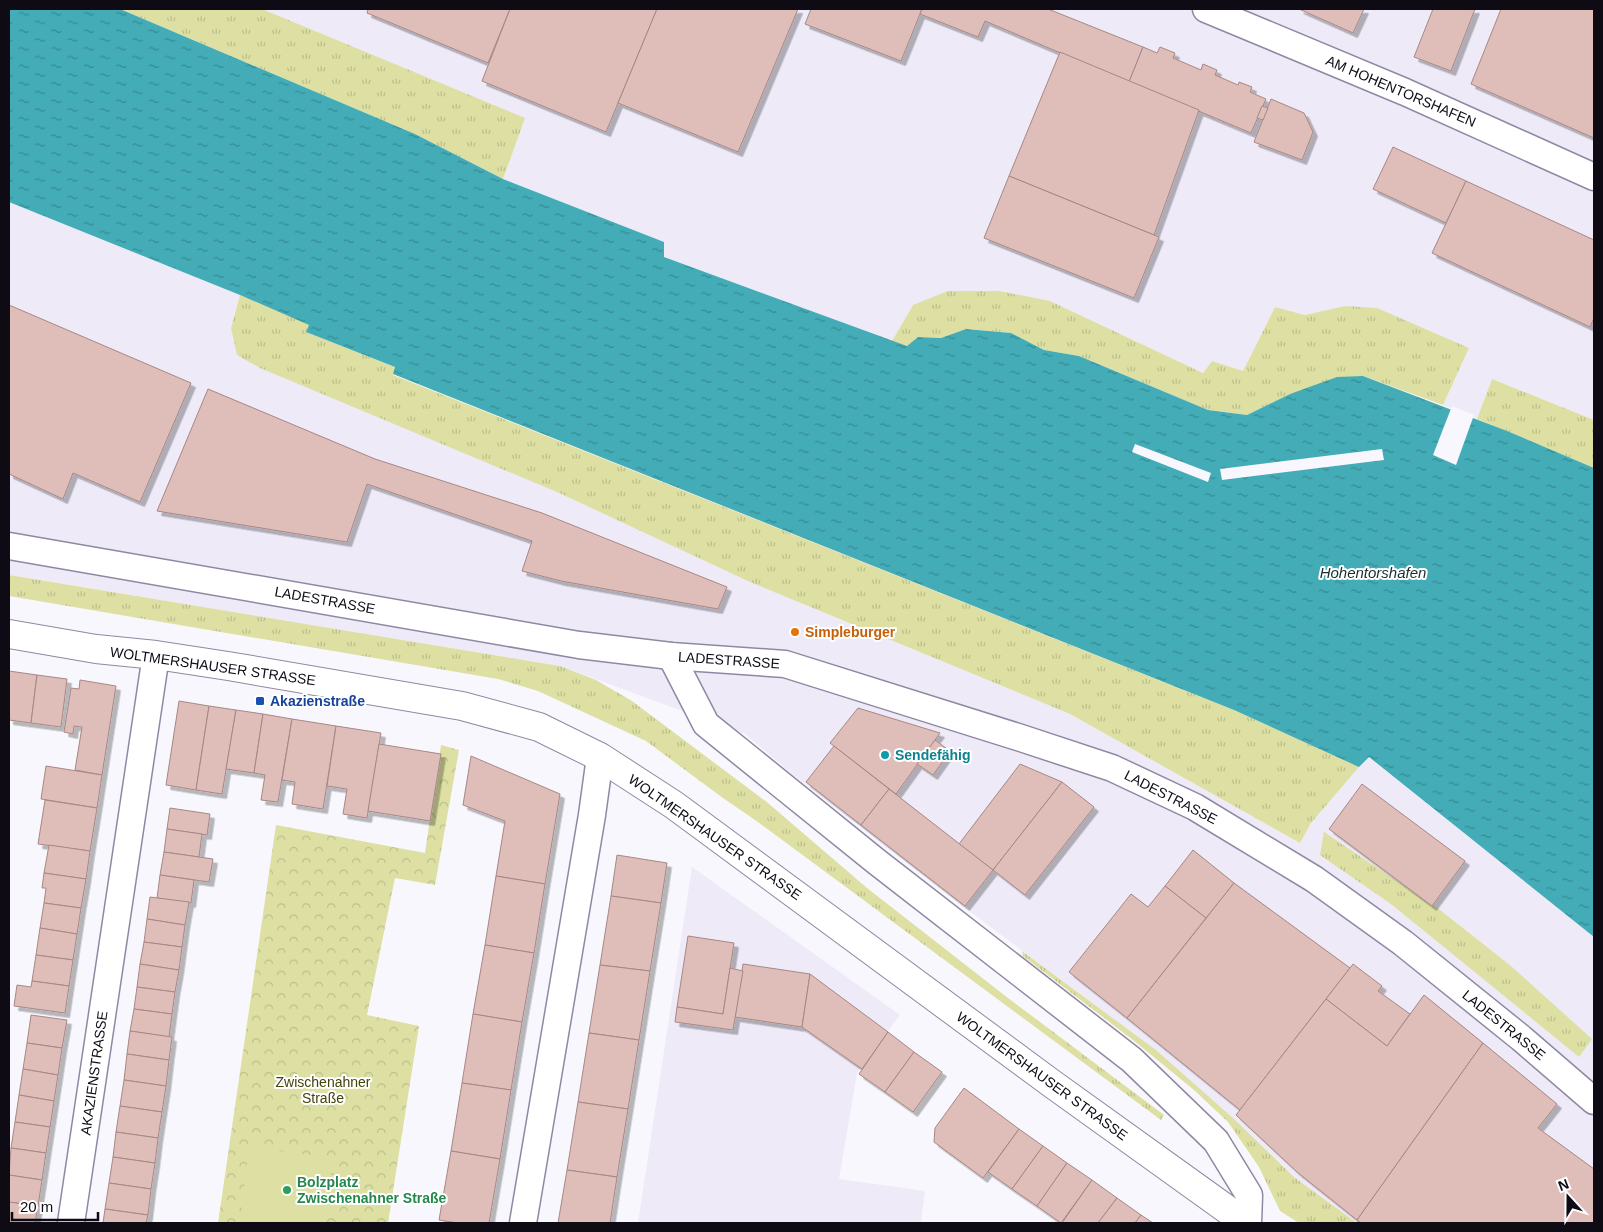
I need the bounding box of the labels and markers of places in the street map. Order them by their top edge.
place label: Simpleburger [805,624,896,640]
marker: Simpleburger [789,626,801,638]
place label: Akazienstraße [270,693,365,709]
marker: Akazienstraße [254,695,266,707]
place label: Sendefähig [895,747,970,763]
marker: Sendefähig [879,749,891,761]
place label: Bolzplatz Zwischenahner Straße [297,1174,447,1206]
marker: Bolzplatz Zwischenahner Straße [281,1184,293,1196]

